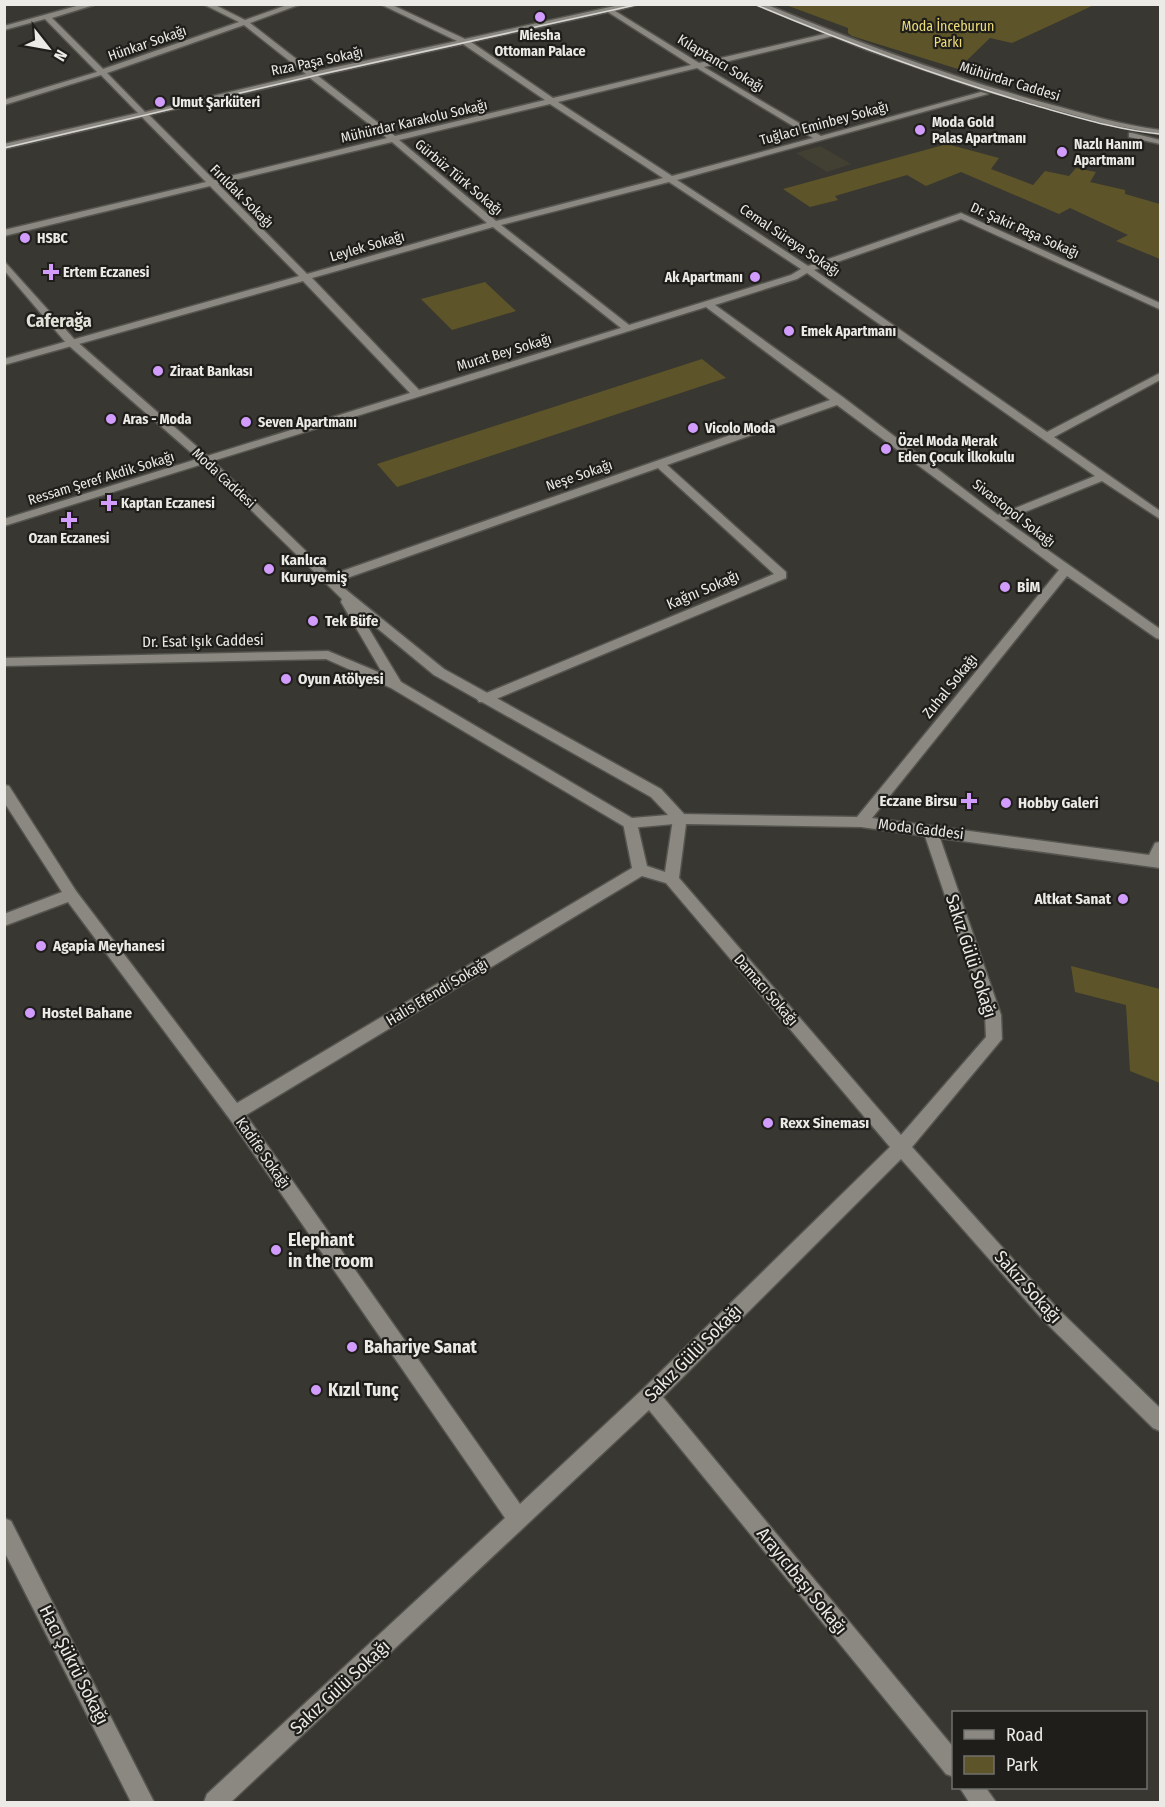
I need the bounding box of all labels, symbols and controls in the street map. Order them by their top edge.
marker: Miesha Ottoman Palace [533,10,547,24]
north arrow [18,18,78,78]
park label: Moda İnceburun Parkı [901,18,995,51]
street label: Hünkar Sokağı [106,22,189,65]
place label: Miesha Ottoman Palace [494,27,586,60]
street label: Kılaptancı Sokağı [674,31,767,96]
street label: Rıza Paşa Sokağı [270,43,365,80]
text: N [50,46,71,64]
street label: Mühürdar Caddesi [958,58,1062,105]
place label: Umut Şarküteri [172,94,261,112]
marker: Umut Şarküteri [153,95,167,109]
street label: Mühürdar Karakolu Sokağı [339,96,489,147]
street label: Tuğlacı Eminbey Sokağı [758,98,890,149]
place label: Moda Gold Palas Apartmanı [932,114,1026,147]
marker: Moda Gold Palas Apartmanı [913,123,927,137]
street label: Gürbüz Türk Sokağı [411,136,506,219]
place label: Nazlı Hanım Apartmanı [1073,136,1143,169]
marker: Nazlı Hanım Apartmanı [1055,145,1069,159]
street label: Fırıldak Sokağı [206,161,277,232]
street label: Dr. Şakir Paşa Sokağı [968,199,1082,262]
street label: Cemal Süreya Sokağı [736,201,843,280]
street label: Leylek Sokağı [328,228,406,265]
place label: HSBC [37,230,69,247]
marker: HSBC [18,231,32,245]
place label: Ertem Eczanesi [63,264,150,281]
marker: Ertem Eczanesi [44,265,58,279]
place label: Ak Apartmanı [664,269,743,286]
marker: Ak Apartmanı [748,270,762,284]
district label: Caferağa [26,310,92,332]
place label: Emek Apartmanı [801,323,896,340]
marker: Emek Apartmanı [782,324,796,338]
street label: Murat Bey Sokağı [455,330,553,375]
place label: Ziraat Bankası [170,363,253,380]
marker: Ziraat Bankası [151,364,165,378]
place label: Aras - Moda [122,411,192,428]
marker: Aras - Moda [104,412,118,426]
place label: Seven Apartmanı [258,414,357,431]
marker: Seven Apartmanı [239,415,253,429]
place label: Vicolo Moda [704,420,776,437]
marker: Vicolo Moda [686,421,700,435]
place label: Özel Moda Merak Eden Çocuk İlkokulu [898,432,1015,467]
marker: Özel Moda Merak Eden Çocuk İlkokulu [879,442,893,456]
street label: Moda Caddesi [189,445,259,512]
street label: Ressam Şeref Akdik Sokağı [26,448,176,509]
street label: Neşe Sokağı [544,456,615,495]
street label: Sivastopol Sokağı [969,476,1058,551]
place label: Kaptan Eczanesi [121,495,215,512]
marker: Kaptan Eczanesi [102,496,116,510]
marker: Ozan Eczanesi [62,513,76,527]
place label: Ozan Eczanesi [29,530,110,547]
place label: Kanlıca Kuruyemiş [281,551,348,587]
marker: Kanlıca Kuruyemiş [262,562,276,576]
street label: Kağnı Sokağı [664,567,742,613]
place label: BİM [1017,578,1040,596]
marker: BİM [998,580,1012,594]
place label: Tek Büfe [325,612,379,630]
marker: Tek Büfe [306,614,320,628]
street label: Dr. Esat Işık Caddesi [142,631,264,651]
street label: Zuhal Sokağı [919,650,981,722]
place label: Oyun Atölyesi [298,670,384,688]
marker: Oyun Atölyesi [279,672,293,686]
place label: Eczane Birsu [880,792,957,810]
marker: Eczane Birsu [962,794,976,808]
place label: Hobby Galeri [1018,794,1099,812]
marker: Hobby Galeri [999,796,1013,810]
street label: Moda Caddesi [877,815,965,843]
place label: Altkat Sanat [1033,890,1112,908]
street label: Sakız Gülü Sokağı [941,892,1001,1020]
marker: Altkat Sanat [1116,892,1130,906]
place label: Agapia Meyhanesi [52,937,165,955]
marker: Agapia Meyhanesi [34,939,48,953]
street label: Damacı Sokağı [730,951,802,1029]
street label: Halis Efendi Sokağı [383,954,491,1030]
place label: Hostel Bahane [42,1004,132,1022]
marker: Hostel Bahane [23,1006,37,1020]
street label: Kadife Sokağı [232,1114,294,1192]
place label: Rexx Sineması [780,1114,869,1132]
marker: Rexx Sineması [761,1116,775,1130]
place label: Elephant in the room [288,1229,374,1272]
marker: Elephant in the room [269,1243,283,1257]
street label: Sakız Sokağı [990,1246,1066,1328]
street label: Sakız Gülü Sokağı [640,1300,746,1406]
place label: Bahariye Sanat [364,1336,478,1358]
marker: Bahariye Sanat [345,1340,359,1354]
place label: Kızıl Tunç [328,1379,399,1401]
marker: Kızıl Tunç [309,1383,323,1397]
street label: Arayıcıbaşı Sokağı [752,1523,852,1639]
street label: Hacı Şükrü Sokağı [34,1602,114,1728]
street label: Sakız Gülü Sokağı [286,1635,394,1739]
legend [952,1711,1147,1789]
text: Road [1006,1724,1043,1746]
text: Park [1006,1754,1039,1776]

